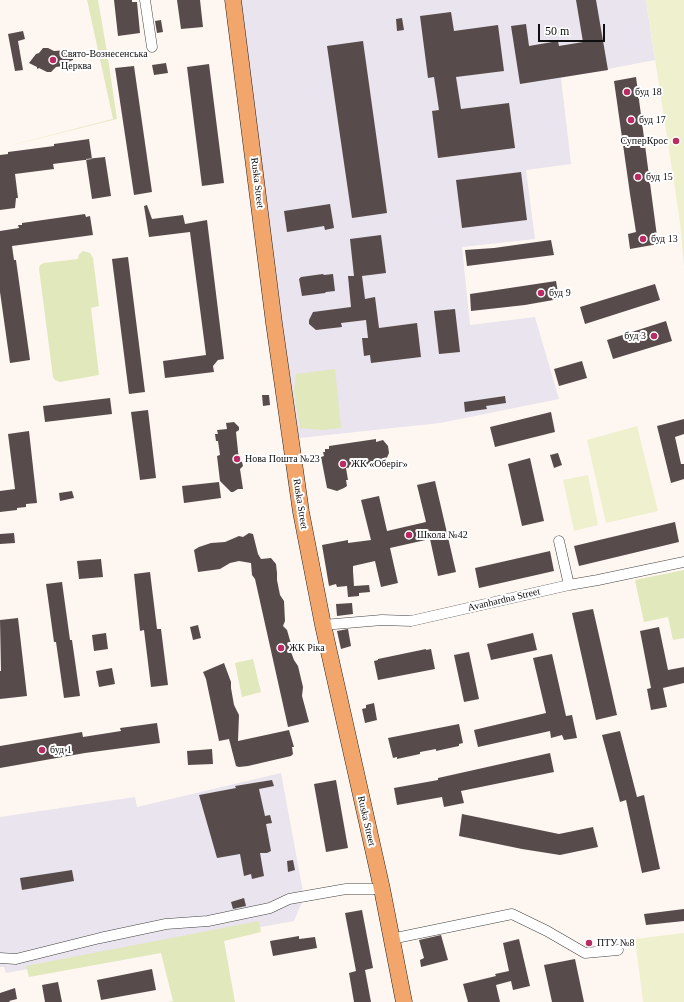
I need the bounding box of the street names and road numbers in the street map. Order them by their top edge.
street label: Ruska Street [248,157,266,209]
street label: Ruska Street [290,478,310,530]
street label: Avanhardna Street [467,586,541,614]
street label: Ruska Street [354,795,378,847]

